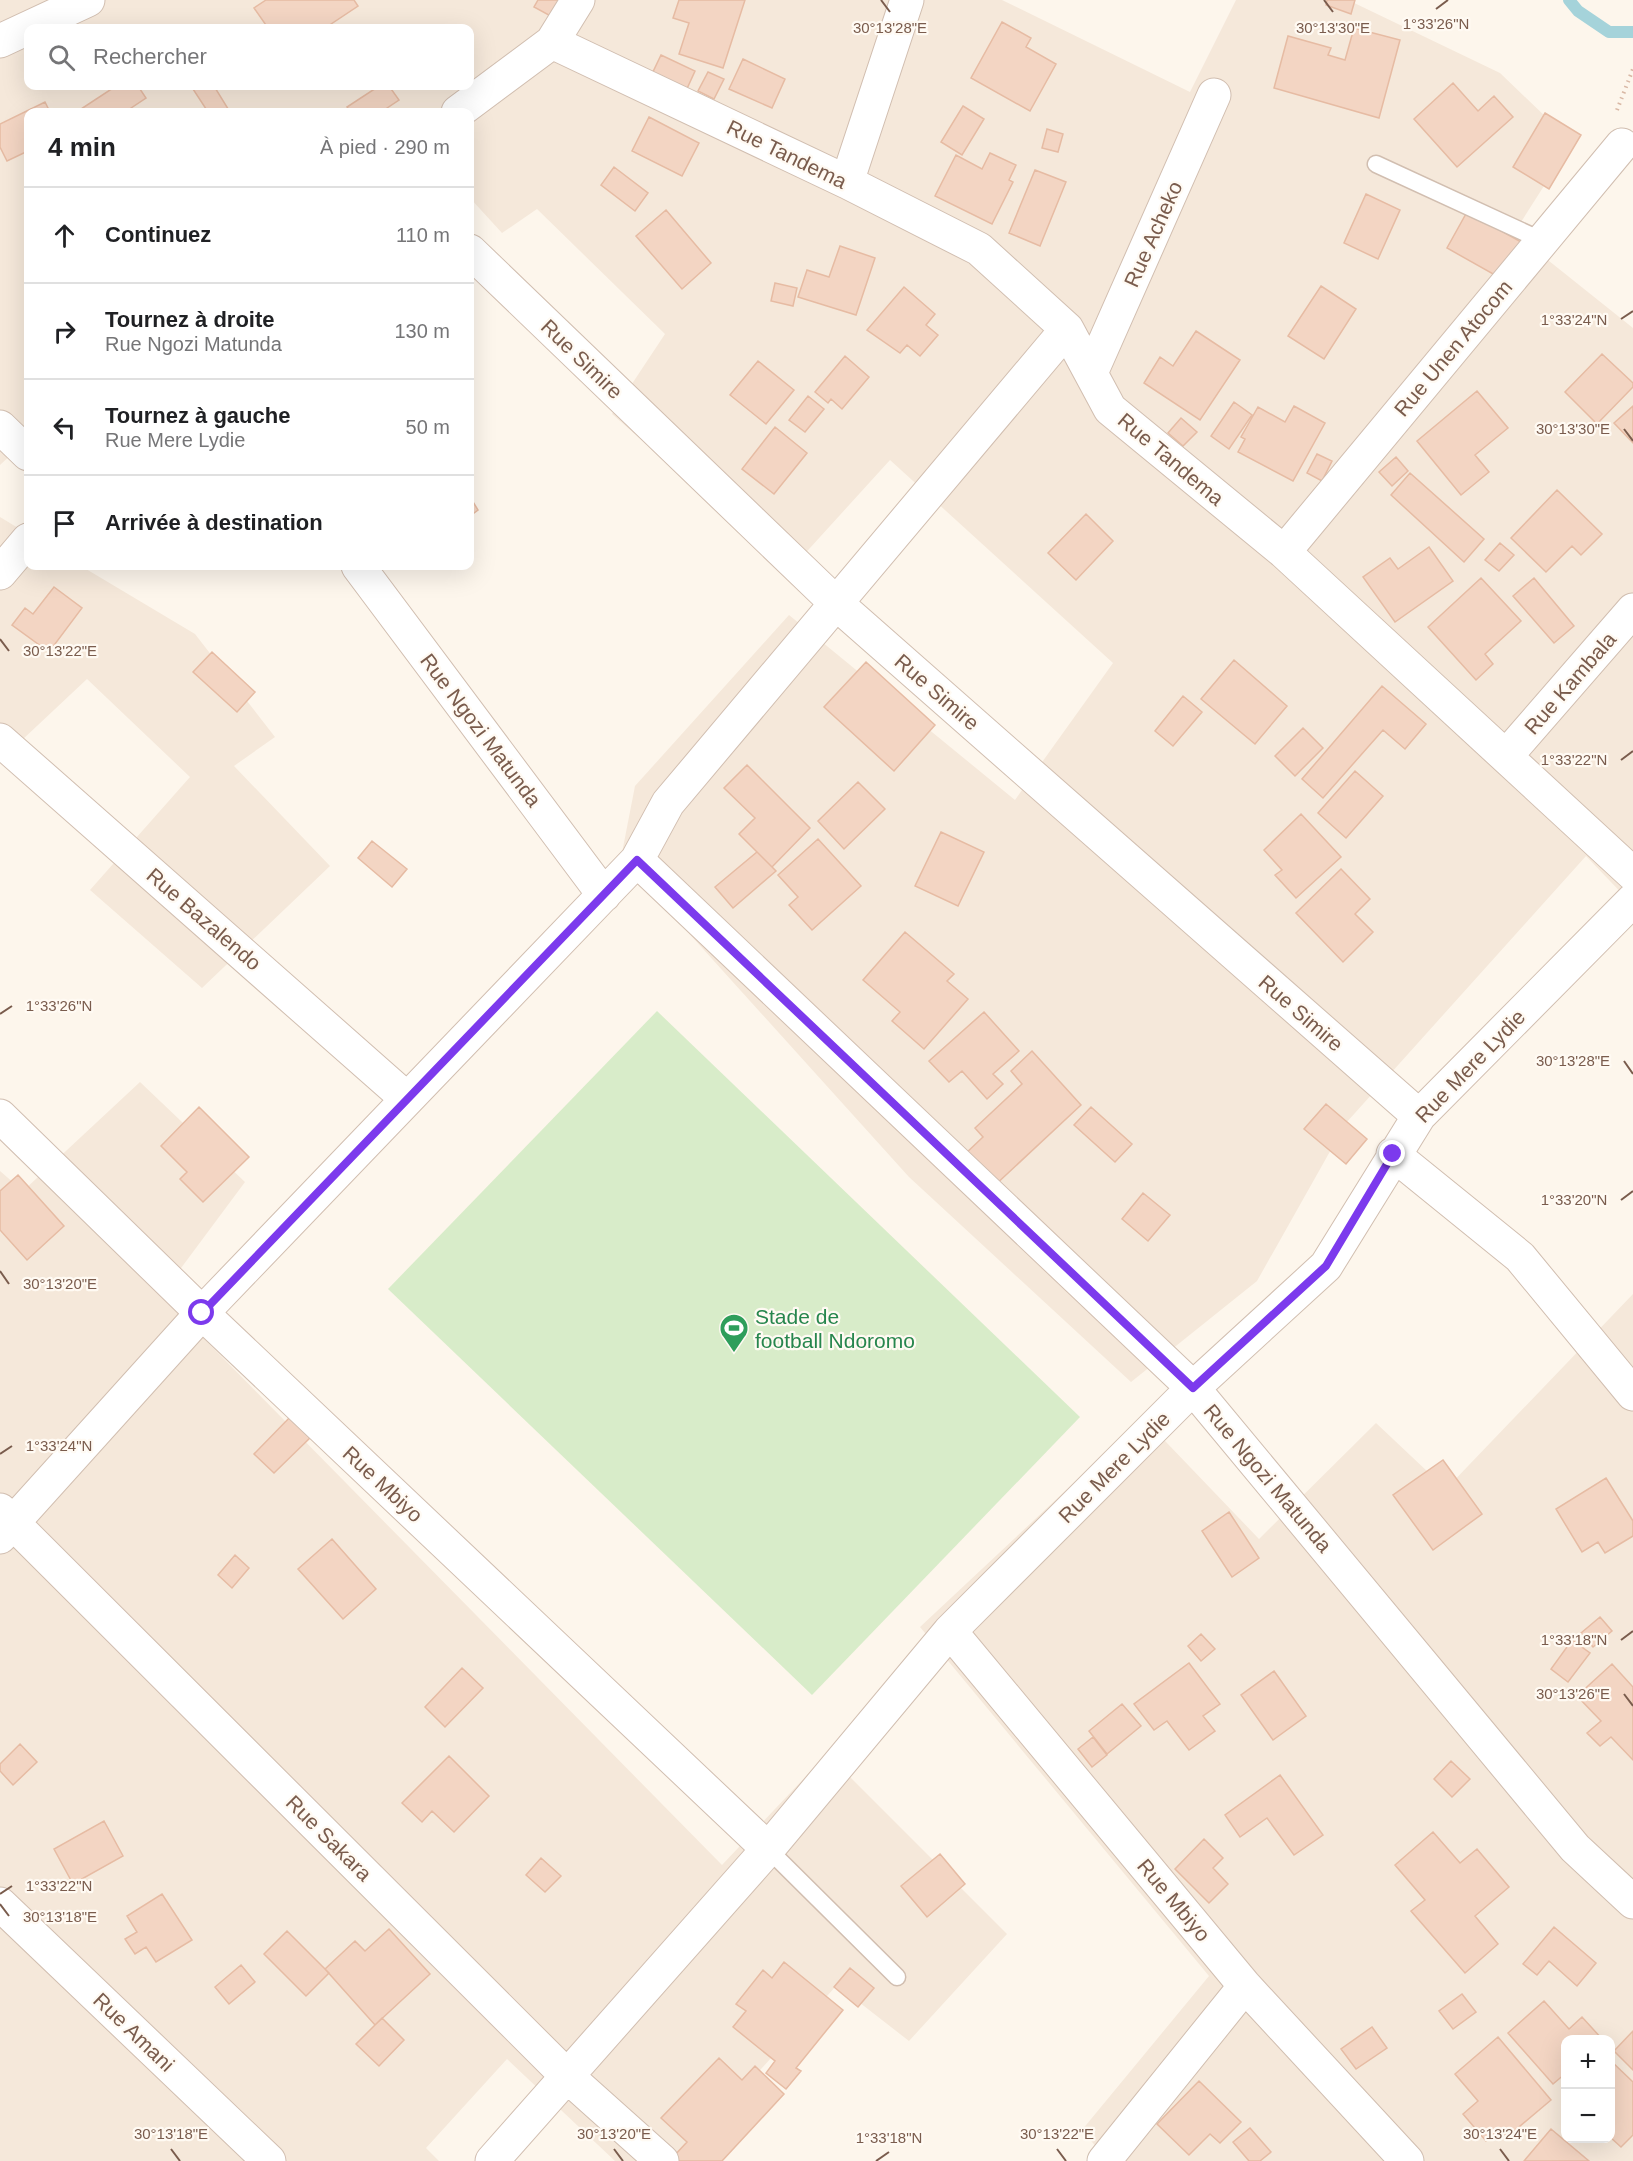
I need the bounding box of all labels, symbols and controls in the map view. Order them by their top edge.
text: 1°33'26"N [1403,15,1469,32]
text: 30°13'28"E [853,19,927,36]
text: 30°13'30"E [1296,19,1370,36]
search box [24,24,474,90]
icon: search [45,41,78,74]
text: Rechercher [93,44,207,69]
street label: Rue Tandema [723,115,851,193]
text: 4 min [48,132,116,162]
text: À pied · 290 m [320,136,450,158]
street label: Rue Acheko [1119,178,1187,290]
icon: ahead [48,219,81,252]
text: Continuez [105,222,211,247]
text: 110 m [396,224,450,246]
street label: Rue Unen Atocom [1389,275,1517,421]
text: Tournez à droite [105,307,275,332]
text: 1°33'24"N [1541,311,1607,328]
icon: right [48,315,81,348]
street label: Rue Simire [537,315,627,403]
text: 130 m [394,320,450,342]
text: Rue Ngozi Matunda [105,333,282,355]
text: Tournez à gauche [105,403,290,428]
street label: Rue Tandema [1114,408,1229,510]
icon: left [48,411,81,444]
text: 50 m [406,416,450,438]
text: 30°13'30"E [1536,420,1610,437]
text: Rue Mere Lydie [105,429,245,451]
icon: arrive [48,507,81,540]
text: Arrivée à destination [105,510,323,535]
street label: Rue Kambala [1520,627,1621,739]
text: 30°13'22"E [23,642,97,659]
street label: Rue Ngozi Matunda [416,649,546,811]
street label: Rue Simire [890,649,984,735]
text: 1°33'22"N [1541,751,1607,768]
street label: Rue Bazalendo [142,863,266,975]
street label: Rue Simire [1254,970,1348,1056]
text: 1°33'26"N [26,997,92,1014]
street label: Rue Mere Lydie [1411,1005,1529,1127]
text: 30°13'28"E [1536,1052,1610,1069]
route end [1379,1140,1405,1166]
text: 1°33'20"N [1541,1191,1607,1208]
text: 30°13'20"E [23,1275,97,1292]
route start [188,1299,214,1325]
place label: Stade de football Ndoromo [755,1305,915,1352]
sports icon: Stade de football Ndoromo [718,1312,750,1354]
street label: Rue Ngozi Matunda [1200,1400,1337,1557]
street label: Rue Mere Lydie [1054,1407,1174,1527]
text: 1°33'24"N [26,1437,92,1454]
street label: Rue Mbiyo [338,1441,428,1527]
text: 1°33'18"N [1541,1631,1607,1648]
text: 30°13'26"E [1536,1685,1610,1702]
street label: Rue Sakara [282,1791,377,1886]
street label: Rue Mbiyo [1133,1854,1215,1946]
text: 1°33'22"N [26,1877,92,1894]
text: 30°13'18"E [23,1908,97,1925]
street label: Rue Amani [89,1988,179,2076]
map controls [1561,2035,1615,2143]
button: + [1561,2035,1615,2089]
button: − [1561,2089,1615,2143]
text: 30°13'18"E [134,2125,208,2142]
text: 30°13'20"E [577,2125,651,2142]
text: 30°13'22"E [1020,2125,1094,2142]
text: 30°13'24"E [1463,2125,1537,2142]
text: 1°33'18"N [856,2129,922,2146]

